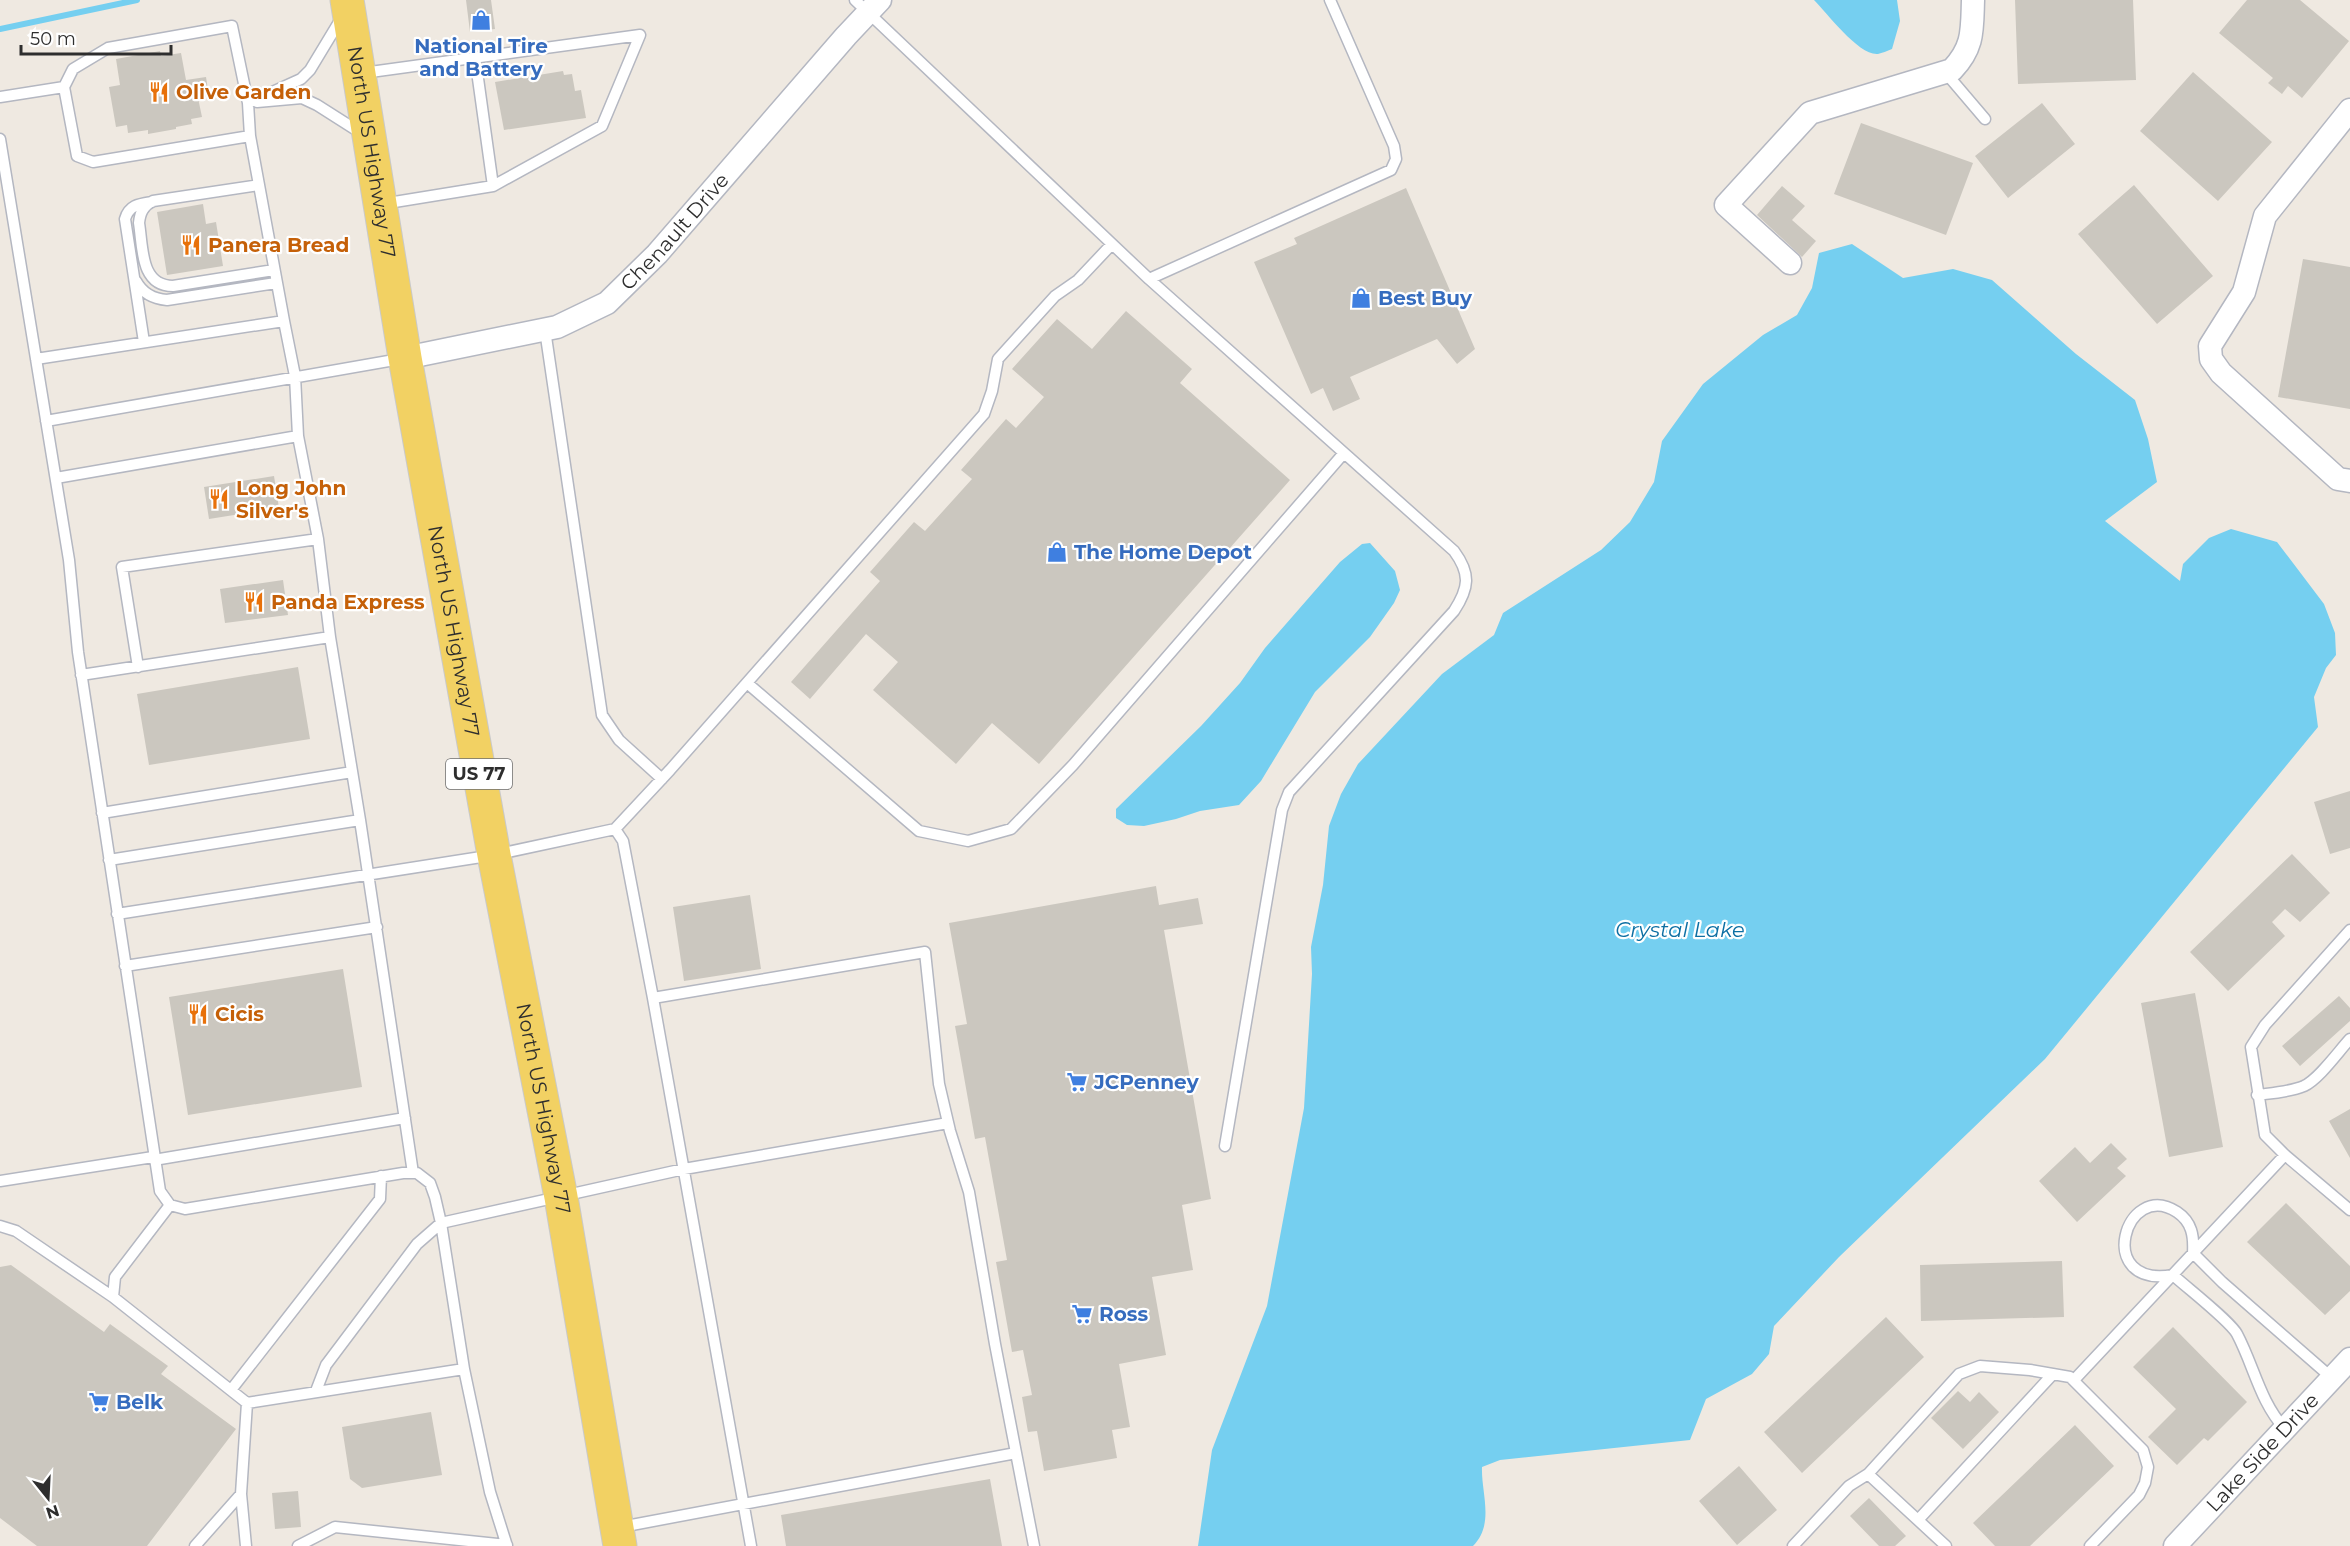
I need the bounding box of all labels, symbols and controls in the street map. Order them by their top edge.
shop icon: National Tire and Battery [469,8,493,32]
scale bar [21,18,171,56]
text: 50 m [30,28,76,50]
place label: National Tire and Battery [414,34,548,81]
street label: North US Highway 77 [343,44,401,260]
restaurant icon: Olive Garden [147,80,171,104]
place label: Olive Garden [176,80,311,104]
street label: Chenault Drive [615,168,734,295]
restaurant icon: Panera Bread [179,233,203,257]
place label: Panera Bread [208,233,349,257]
shop icon: Best Buy [1349,286,1373,310]
place label: Best Buy [1378,286,1473,310]
place label: Long John Silver's [236,476,346,523]
restaurant icon: Long John Silver's [207,487,231,511]
street label: North US Highway 77 [423,523,485,739]
shop icon: The Home Depot [1045,540,1069,564]
place label: The Home Depot [1074,540,1252,564]
restaurant icon: Panda Express [242,590,266,614]
place label: Panda Express [271,590,425,614]
road number: US 77 [446,759,512,789]
water label: Crystal Lake [1615,917,1745,942]
street label: North US Highway 77 [511,1001,576,1216]
restaurant icon: Cicis [186,1002,210,1026]
place label: Cicis [215,1002,264,1026]
supermarket icon: JCPenney [1065,1070,1089,1094]
place label: JCPenney [1093,1070,1200,1094]
supermarket icon: Ross [1070,1302,1094,1326]
place label: Ross [1099,1302,1148,1326]
street label: Lake Side Drive [2201,1388,2324,1517]
supermarket icon: Belk [87,1390,111,1414]
place label: Belk [116,1390,164,1414]
north arrow [18,1468,78,1528]
text: N [43,1501,62,1523]

